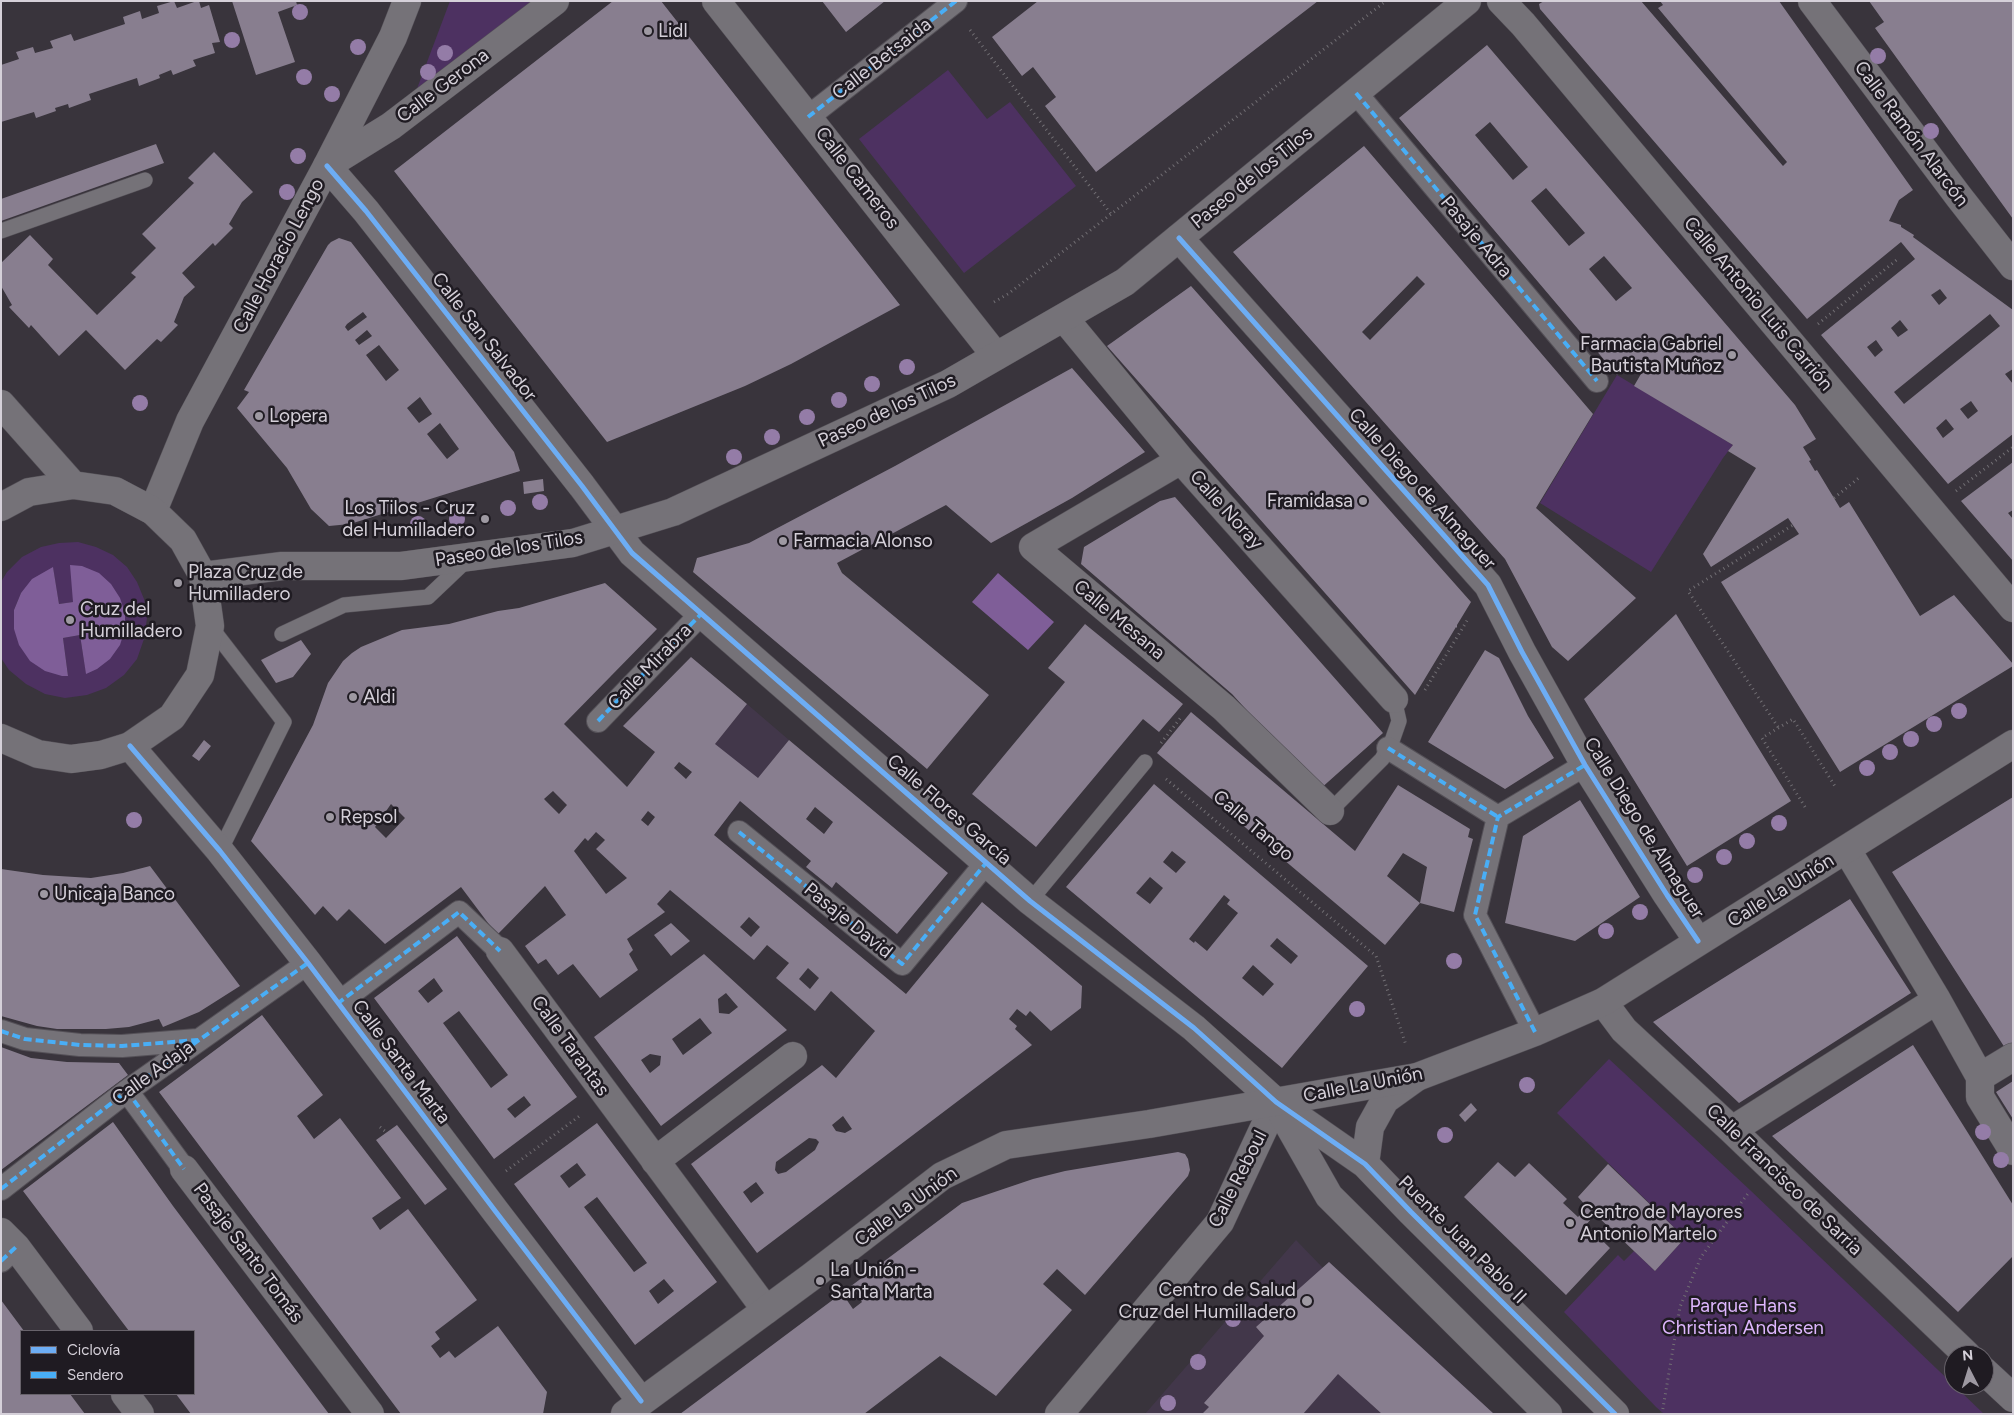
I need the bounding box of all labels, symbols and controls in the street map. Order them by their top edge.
street label: Calle Betsaida [828,13,936,105]
place label: Lidl [658,20,688,42]
marker: Lidl [642,25,654,37]
street label: Calle Gerona [392,44,494,128]
street label: Calle Ramón Alarcón [1849,57,1973,211]
street label: Paseo de los Tilos [1187,122,1317,234]
street label: Calle Cameros [810,123,904,233]
street label: Calle Horacio Lengo [229,175,329,337]
street label: Pasaje Adra [1435,192,1517,282]
street label: Calle Antonio Luis Carrión [1679,212,1837,396]
street label: Calle San Salvador [427,268,541,406]
place label: Farmacia Gabriel Bautista Muñoz [1580,333,1722,377]
marker: Farmacia Gabriel Bautista Muñoz [1726,349,1738,361]
street label: Paseo de los Tilos [815,369,959,453]
street label: Calle Diego de Almaguer [1344,404,1500,574]
place label: Lopera [269,405,328,427]
marker: Lopera [253,410,265,422]
street label: Calle Noray [1185,466,1267,554]
place label: Framidasa [1267,490,1353,512]
marker: Framidasa [1357,495,1369,507]
place label: Los Tilos - Cruz del Humilladero [342,497,475,541]
marker: Los Tilos - Cruz del Humilladero [479,513,491,525]
street label: Paseo de los Tilos [433,526,585,572]
place label: Farmacia Alonso [793,530,933,552]
marker: Farmacia Alonso [777,535,789,547]
place label: Plaza Cruz de Humilladero [188,561,303,605]
street label: Calle Mesana [1069,575,1169,665]
marker: Plaza Cruz de Humilladero [172,577,184,589]
place label: Cruz del Humilladero [80,598,182,642]
marker: Cruz del Humilladero [64,614,76,626]
street label: Calle Mirabra [603,619,697,715]
place label: Aldi [363,686,396,708]
marker: Aldi [347,691,359,703]
street label: Calle Diego de Almaguer [1579,733,1709,923]
street label: Calle Flores García [882,750,1016,870]
street label: Calle Tango [1208,786,1298,866]
place label: Repsol [340,806,398,828]
marker: Repsol [324,811,336,823]
street label: Calle La Unión [1724,849,1838,933]
street label: Pasaje David [799,878,897,964]
place label: Unicaja Banco [54,883,175,905]
marker: Unicaja Banco [38,888,50,900]
street label: Calle Tarantas [526,991,614,1101]
street label: Calle Santa Marta [347,996,455,1128]
street label: Calle Adaja [108,1036,198,1110]
street label: Calle La Unión [1301,1062,1425,1108]
street label: Calle Francisco de Sarria [1701,1100,1867,1260]
street label: Calle Reboul [1204,1127,1272,1231]
street label: Calle La Unión [850,1162,962,1252]
street label: Puente Juan Pablo II [1393,1171,1531,1309]
street label: Pasaje Santo Tomás [188,1179,308,1327]
place label: Centro de Mayores Antonio Martelo [1580,1201,1742,1245]
marker: Centro de Mayores Antonio Martelo [1564,1217,1576,1229]
place label: La Unión - Santa Marta [830,1259,932,1303]
marker: La Unión - Santa Marta [814,1275,826,1287]
place label: Centro de Salud Cruz del Humilladero [1118,1279,1296,1323]
marker: Centro de Salud Cruz del Humilladero [1300,1294,1314,1308]
park label: Parque Hans Christian Andersen [1662,1295,1824,1339]
legend [20,1330,195,1395]
text: Ciclovía [67,1341,120,1359]
north arrow [1944,1345,1994,1395]
text: N [1962,1347,1974,1364]
text: Sendero [67,1366,124,1384]

